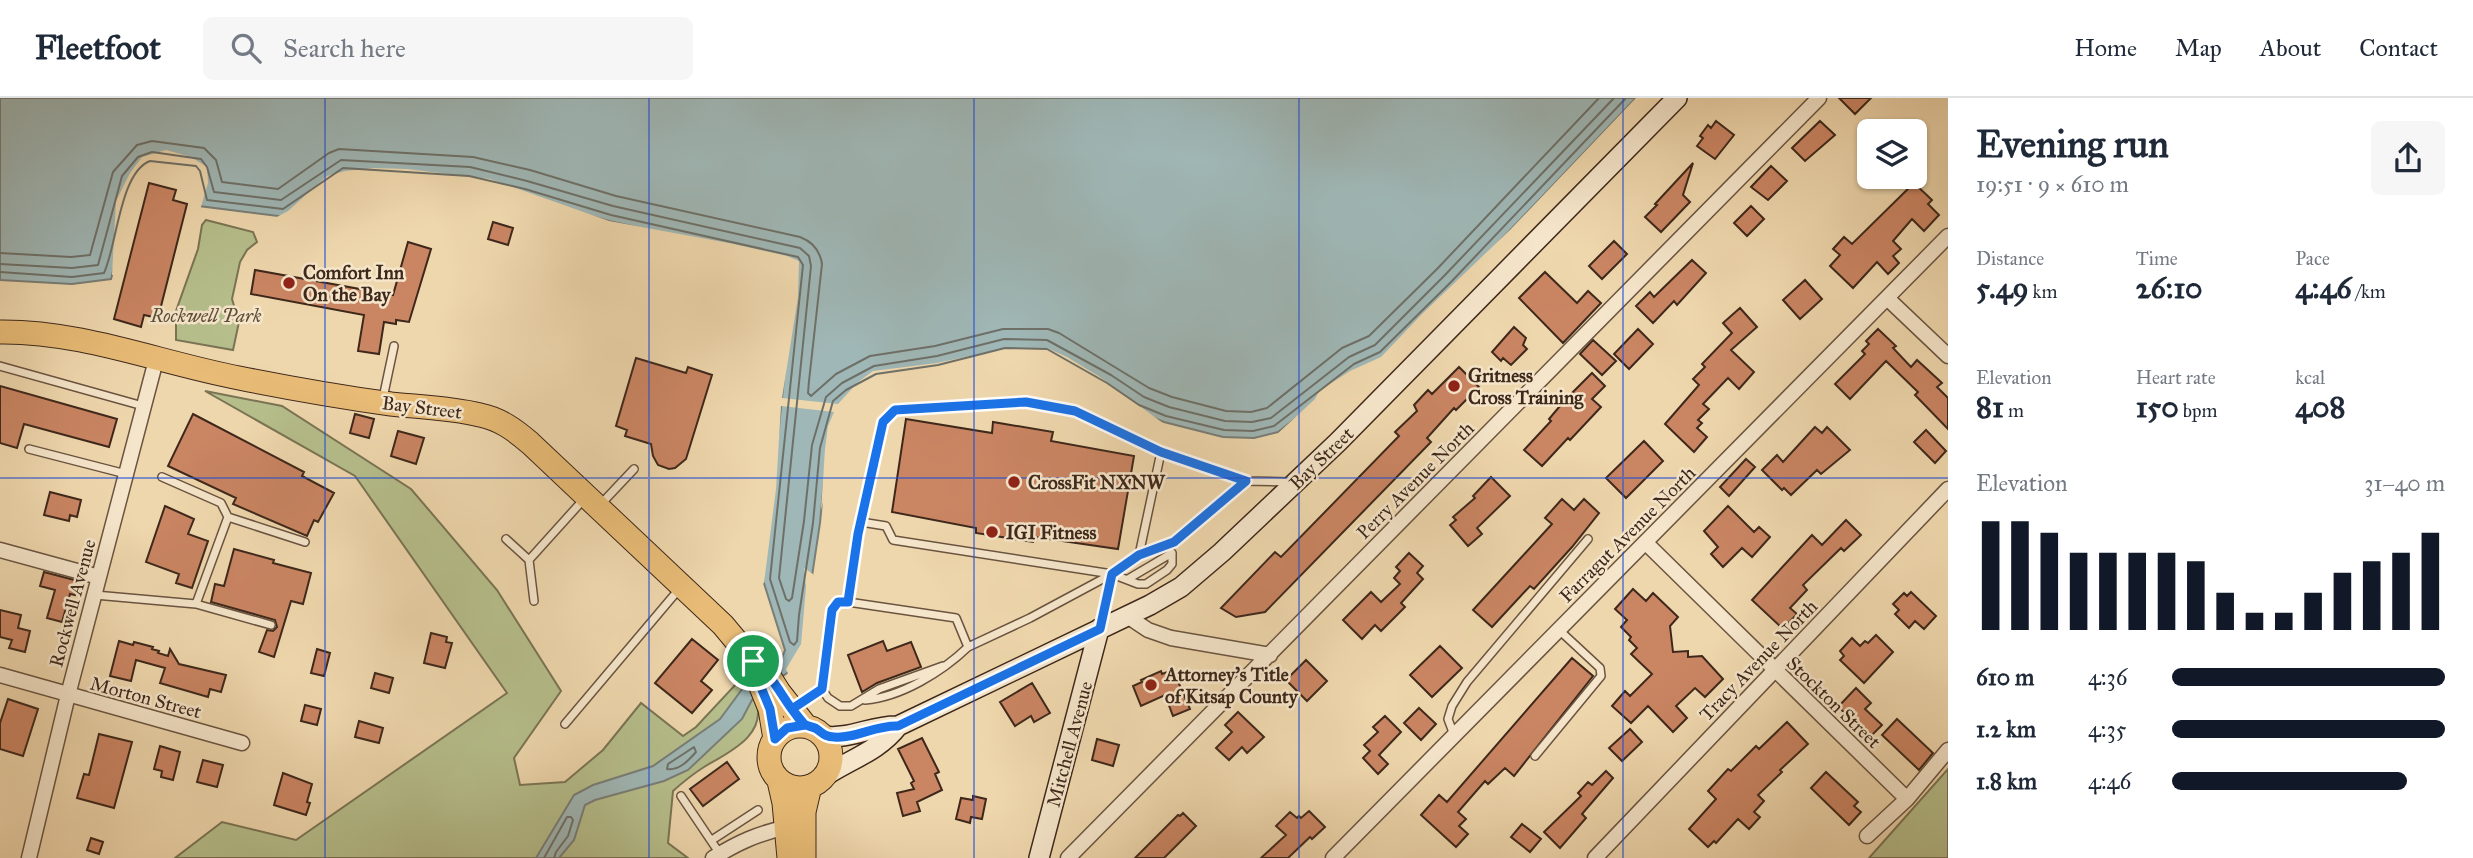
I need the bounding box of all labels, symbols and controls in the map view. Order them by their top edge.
search box [203,17,693,80]
text: Fleetfoot [35,28,161,68]
icon: search [227,29,265,67]
text: Search here [283,32,406,64]
text: Home [2074,33,2137,63]
text: Map [2175,33,2222,63]
text: About [2260,33,2321,63]
text: Contact [2359,33,2438,63]
map controls [1857,119,1927,189]
button: layers [1857,119,1927,189]
text: Evening run [1976,121,2169,167]
button: share [2371,121,2445,195]
text: 19:51 · 9 × 610 m [1976,170,2129,198]
text: Distance [1976,247,2044,270]
text: Time [2136,247,2178,270]
text: Pace [2295,247,2330,270]
place label: Comfort Inn On the Bay [303,261,405,307]
text: 5.49 [1976,270,2029,306]
text: 26:10 [2136,270,2203,306]
text: 4:46 [2295,270,2352,306]
marker: Comfort Inn On the Bay [281,275,297,291]
text: km [2029,280,2057,303]
text: /km [2352,280,2386,303]
park label: Rockwell Park [149,304,262,327]
place label: Gritness Cross Training [1468,364,1584,410]
text: Elevation [1976,366,2051,389]
text: Heart rate [2136,366,2216,389]
text: kcal [2295,366,2325,389]
marker: Gritness Cross Training [1446,378,1462,394]
text: 81 [1976,389,2004,425]
text: 150 [2136,389,2179,425]
text: 408 [2295,389,2345,425]
street label: Bay Street [381,391,464,424]
text: m [2004,399,2024,422]
text: bpm [2179,399,2217,422]
street label: Perry Avenue North [1352,417,1479,544]
street label: Bay Street [1284,422,1359,495]
street label: Farragut Avenue North [1554,461,1701,608]
text: Elevation [1976,469,2067,497]
text: 31–40 m [2364,469,2445,497]
place label: CrossFit NXNW [1028,471,1166,494]
marker: CrossFit NXNW [1006,474,1022,490]
place label: IGI Fitness [1006,521,1096,544]
marker: IGI Fitness [984,524,1000,540]
street label: Rockwell Avenue [44,537,101,670]
street label: Tracy Avenue North [1695,595,1822,726]
pin [723,631,783,691]
icon: arrive [734,642,772,680]
street label: Stockton Street [1782,652,1886,753]
place label: Attorney's Title of Kitsap County [1163,663,1299,709]
text: 610 m [1976,663,2034,691]
text: 4:36 [2088,663,2128,691]
street label: Morton Street [88,672,204,723]
marker: Attorney's Title of Kitsap County [1143,677,1159,693]
street label: Mitchell Avenue [1042,679,1097,810]
text: 1.2 km [1976,715,2036,743]
text: 4:35 [2088,715,2127,743]
text: 1.8 km [1976,767,2037,795]
text: 4:46 [2088,767,2131,795]

